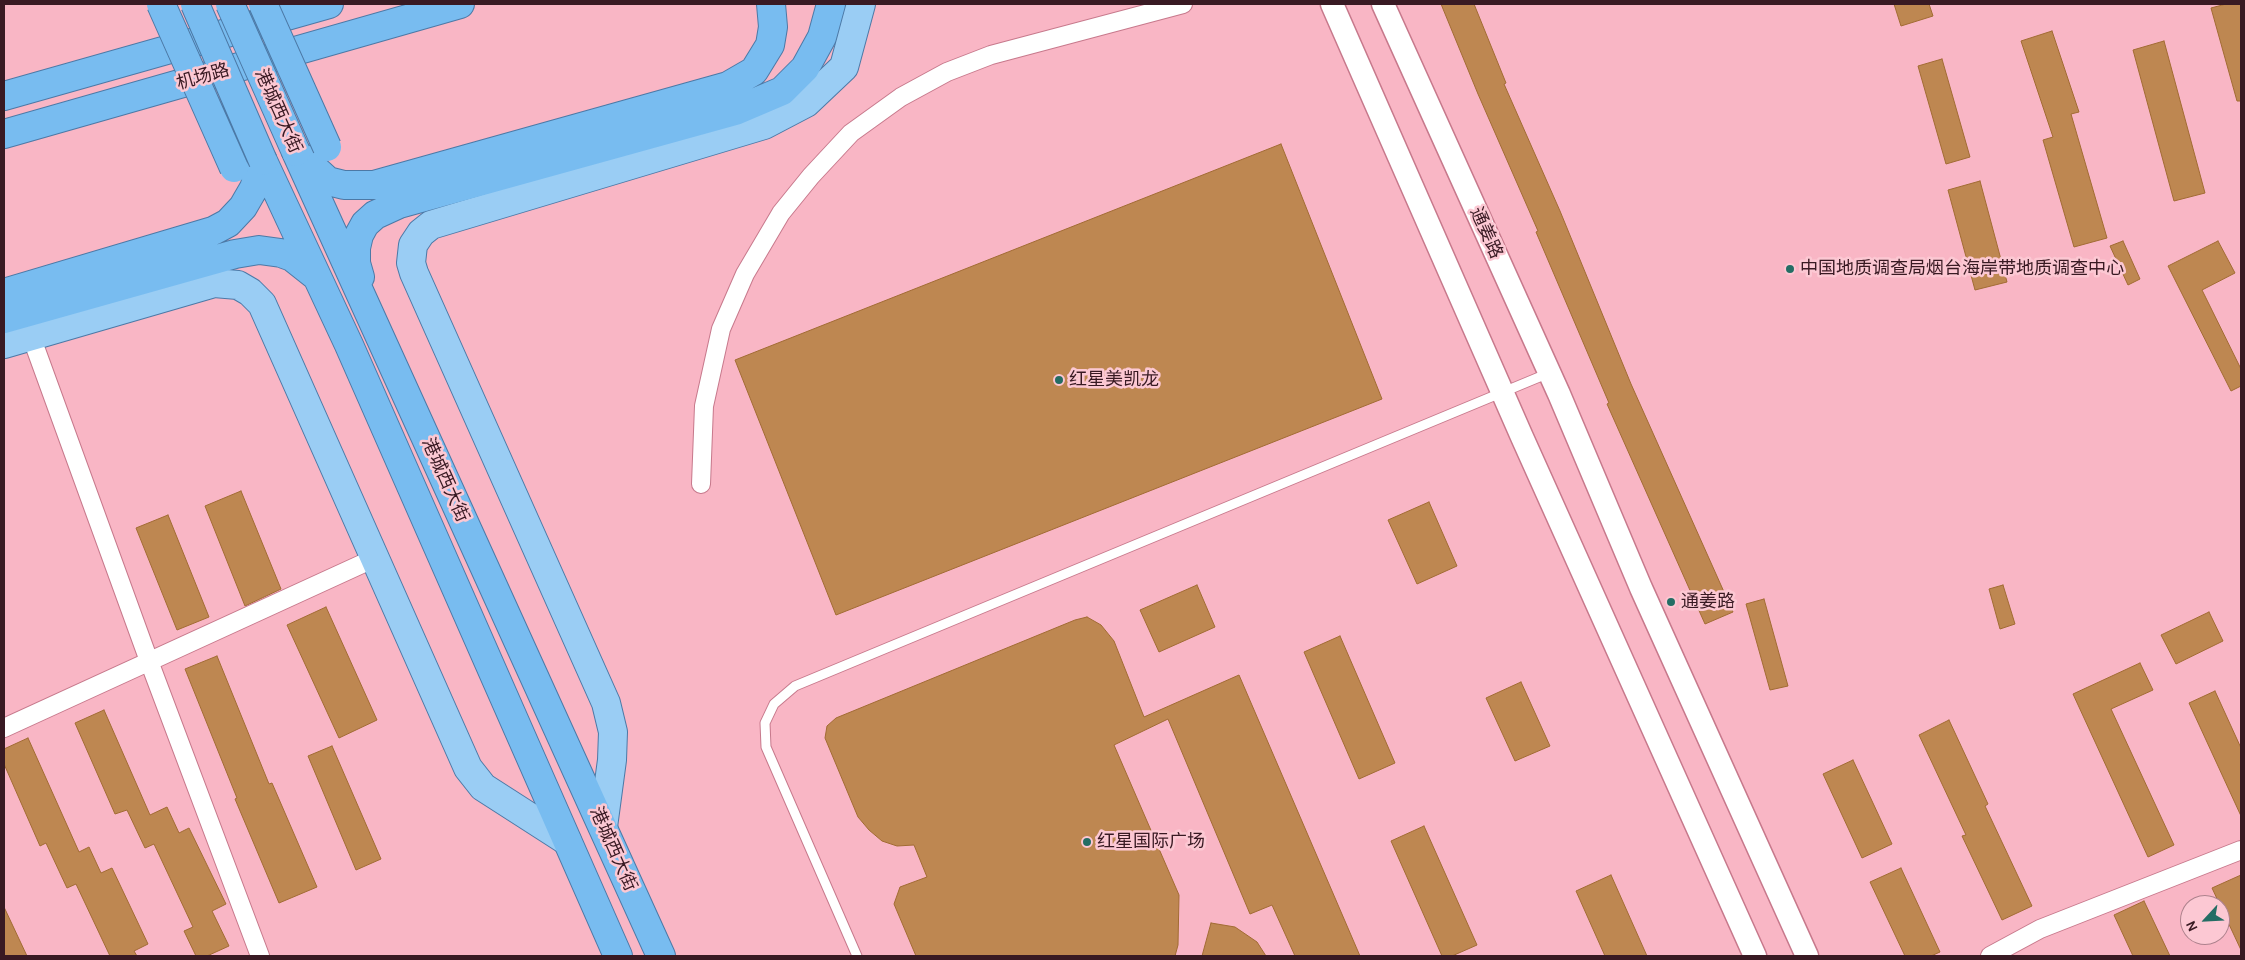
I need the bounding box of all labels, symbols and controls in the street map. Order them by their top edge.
street label: 机场路 [174,59,232,95]
street label: 港城西大街 [250,65,306,157]
street label: 通姜路 [1465,204,1507,262]
place label: 中国地质调查局烟台海岸带地质调查中心 [1800,258,2124,280]
marker: 中国地质调查局烟台海岸带地质调查中心 [1784,263,1796,275]
place label: 红星美凯龙 [1069,369,1159,391]
marker: 红星美凯龙 [1053,374,1065,386]
street label: 港城西大街 [417,434,473,526]
place label: 通姜路 [1681,591,1735,613]
marker: 通姜路 [1665,596,1677,608]
street label: 港城西大街 [585,803,641,895]
place label: 红星国际广场 [1097,831,1205,853]
marker: 红星国际广场 [1081,836,1093,848]
north arrow [2180,895,2230,945]
text: N [2182,918,2202,934]

